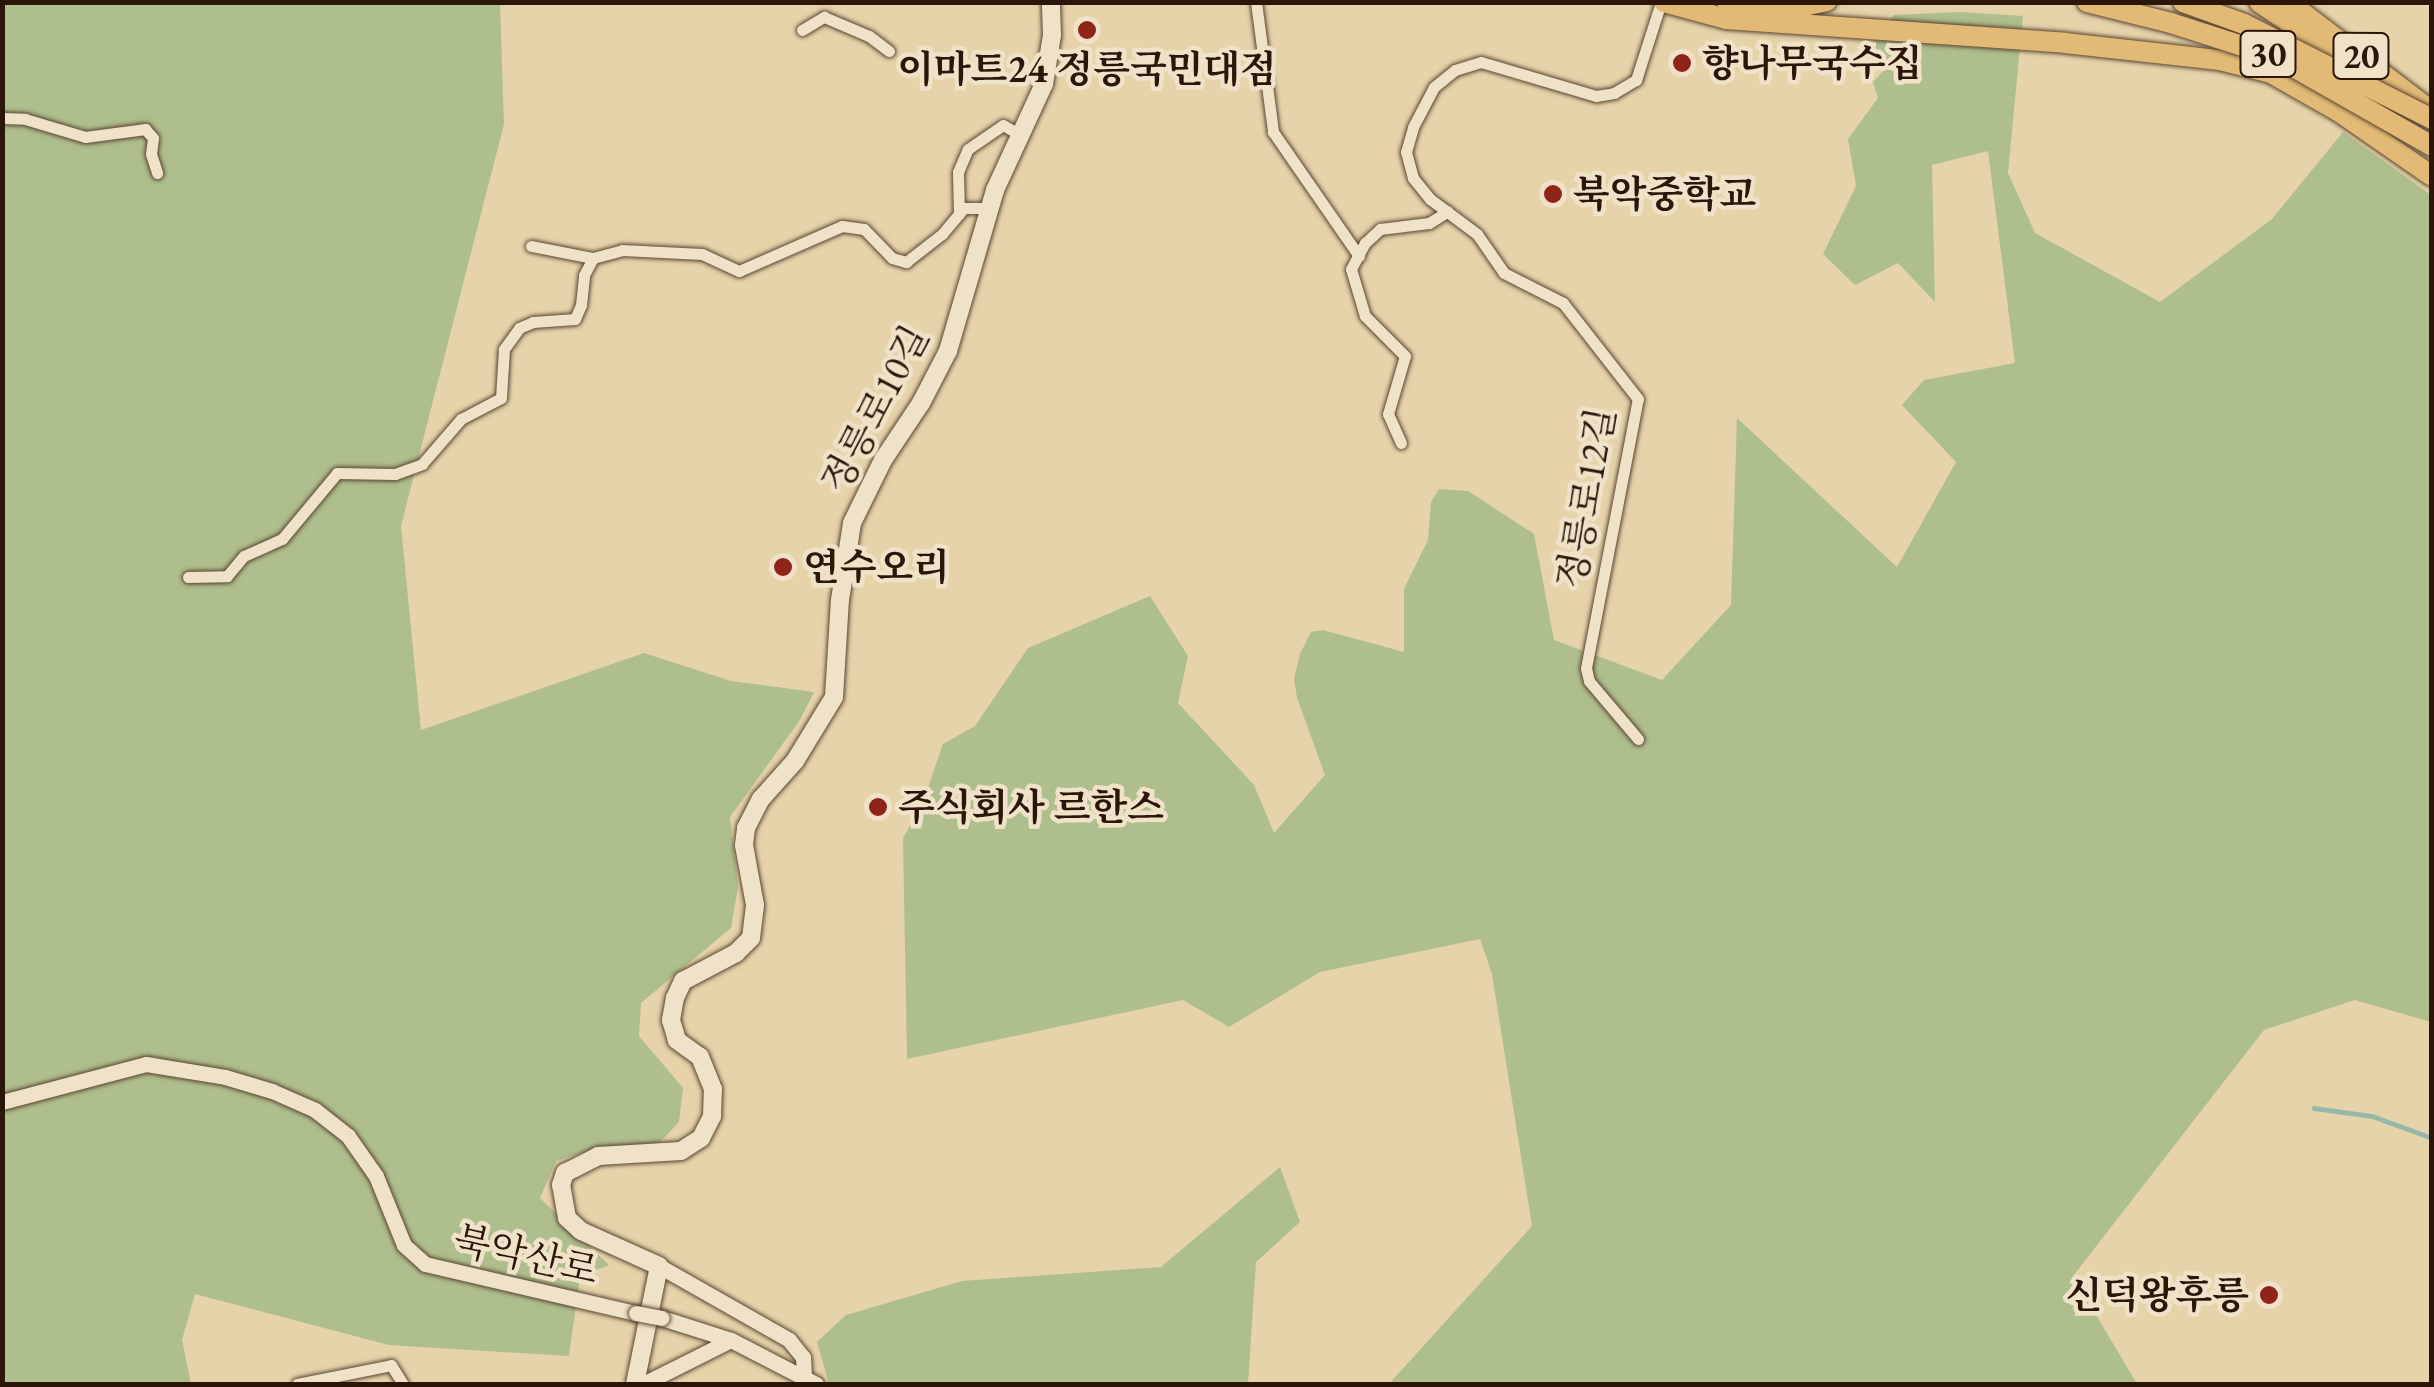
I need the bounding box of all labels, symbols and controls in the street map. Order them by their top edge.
marker: 이마트24 정릉국민대점 [1076,19,1098,41]
road number: 30 [2238,24,2298,84]
road number: 20 [2331,26,2391,86]
place label: 향나무국수집 [1702,40,1922,86]
place label: 이마트24 정릉국민대점 [897,46,1277,92]
marker: 향나무국수집 [1671,52,1693,74]
place label: 북악중학교 [1573,171,1757,217]
marker: 북악중학교 [1542,183,1564,205]
street label: 정릉로10길 [812,317,938,501]
street label: 정릉로12길 [1548,404,1624,592]
place label: 연수오리 [803,544,950,590]
marker: 연수오리 [772,556,794,578]
place label: 주식회사 르한스 [898,784,1164,830]
marker: 주식회사 르한스 [867,796,889,818]
street label: 북악산로 [449,1216,603,1294]
place label: 신덕왕후릉 [2065,1272,2249,1318]
marker: 신덕왕후릉 [2258,1284,2280,1306]

